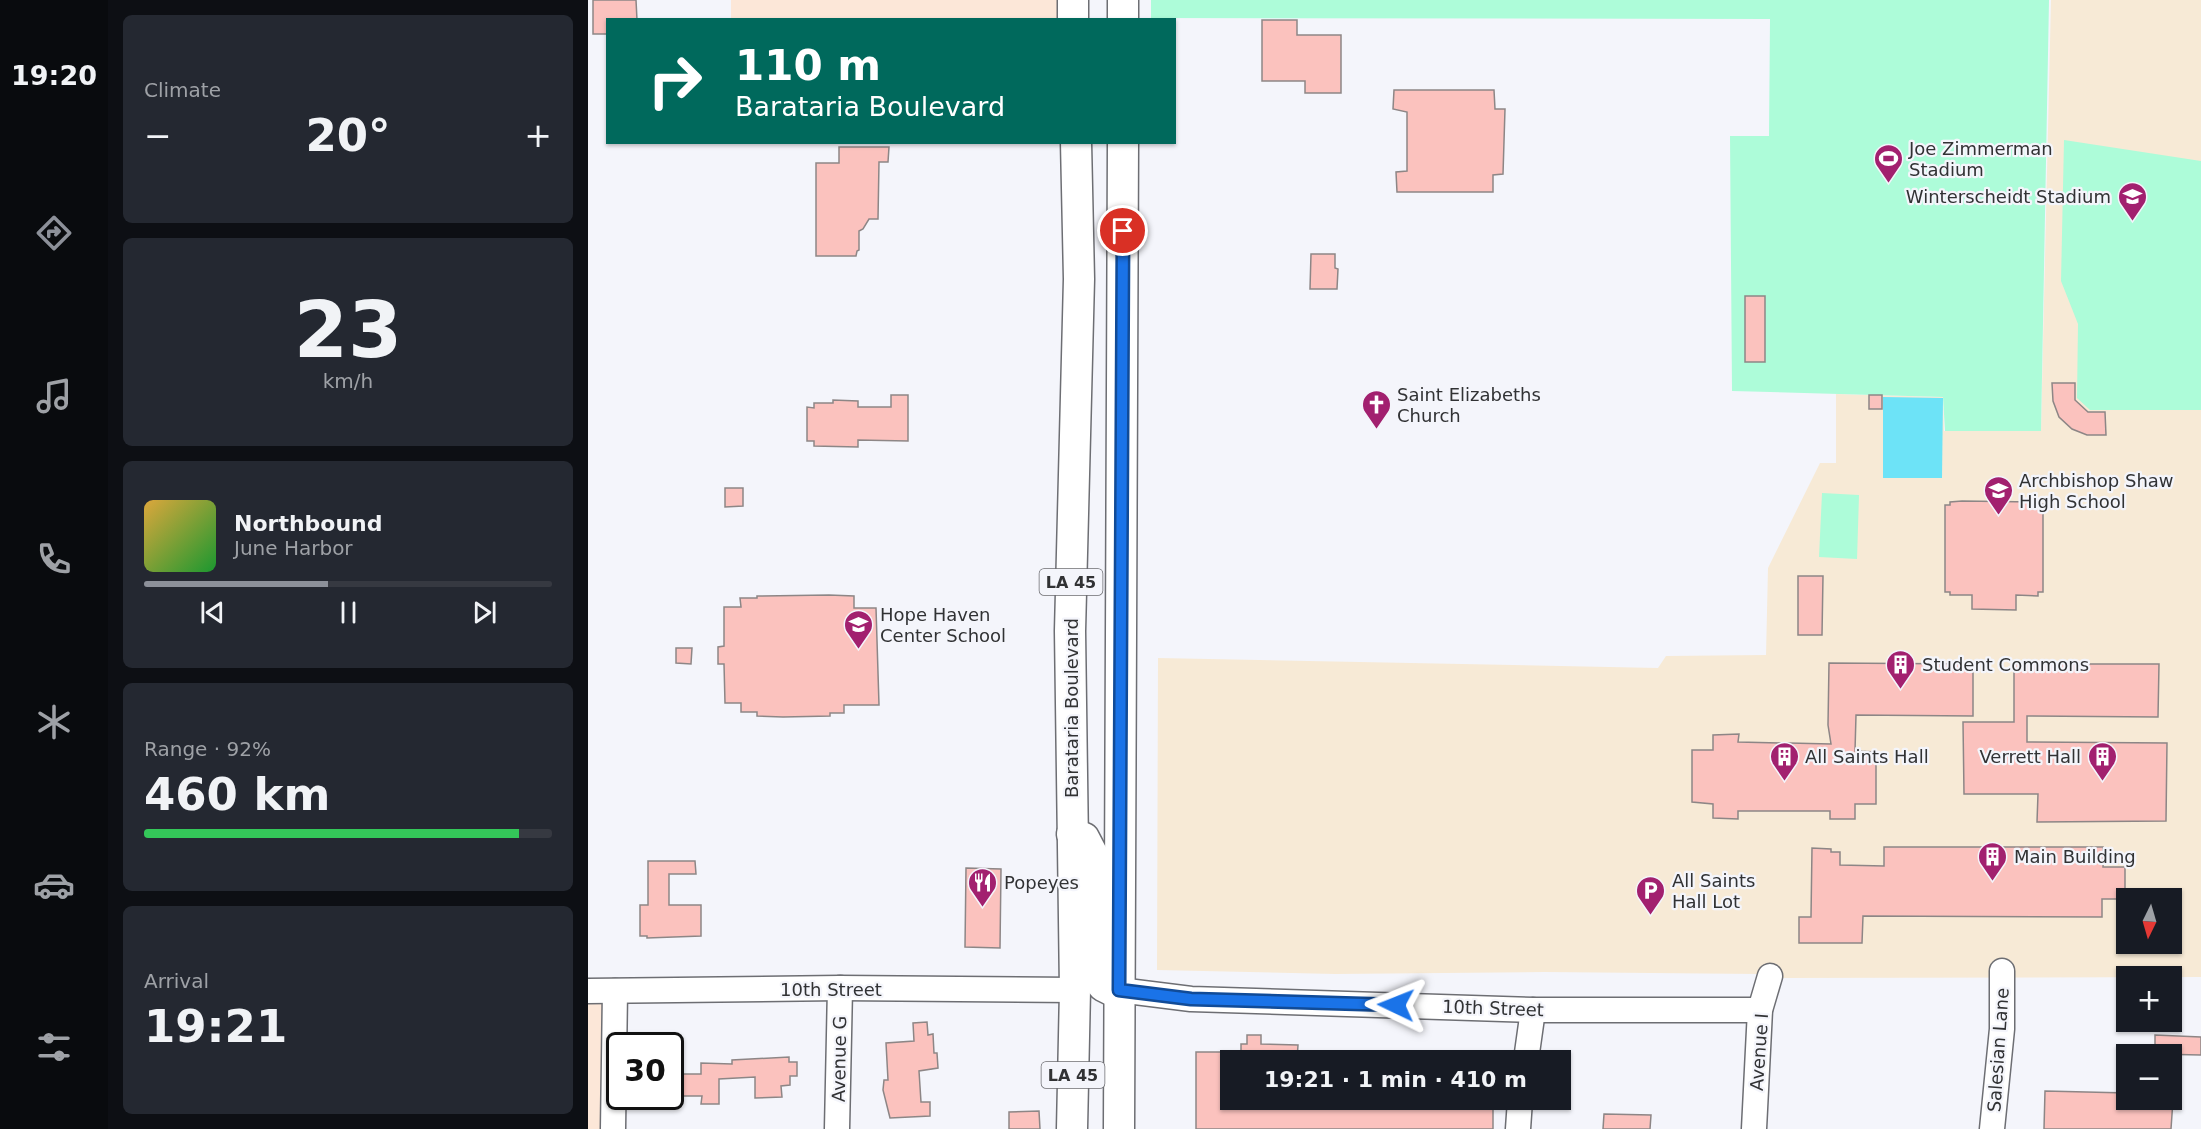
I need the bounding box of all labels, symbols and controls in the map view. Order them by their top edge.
text: 110 m [735,41,881,90]
icon: right [636,42,714,120]
text: 19:20 [11,60,97,91]
text: Climate [144,78,221,102]
text: Barataria Boulevard [735,91,1005,122]
text: 20° [305,109,391,162]
text: − [144,116,172,155]
text: + [524,116,552,155]
place label: Joe Zimmerman Stadium [1908,138,2053,180]
sports icon: Joe Zimmerman Stadium [1872,142,1904,184]
school or university icon: Winterscheidt Stadium [2116,180,2148,222]
place label: Winterscheidt Stadium [1906,186,2111,207]
pin [1097,205,1148,256]
icon: directions [33,212,75,254]
icon: arrive [1106,214,1139,247]
text: 23 [294,285,402,375]
text: km/h [323,369,373,393]
icon: music [33,375,75,417]
place label: Saint Elizabeths Church [1397,384,1541,426]
church icon: Saint Elizabeths Church [1360,388,1392,430]
place label: Archbishop Shaw High School [2019,470,2174,512]
school or university icon: Archbishop Shaw High School [1982,474,2014,516]
text: Northbound [234,511,383,536]
text: June Harbor [234,536,353,560]
icon: phone [33,538,75,580]
road number: LA 45 [1040,569,1102,595]
icon: previous [196,596,229,629]
icon: pause [332,596,365,629]
icon: next [468,596,501,629]
place label: Hope Haven Center School [880,604,1006,646]
school or university icon: Hope Haven Center School [843,608,875,650]
street label: Barataria Boulevard [1061,618,1082,798]
building icon: Student Commons [1885,648,1917,690]
place label: Student Commons [1922,654,2089,675]
icon: climate [33,701,75,743]
text: Range · 92% [144,737,271,761]
building icon: All Saints Hall [1768,740,1800,782]
building icon: Verrett Hall [2086,740,2118,782]
place label: All Saints Hall [1805,746,1929,767]
place label: Verrett Hall [1979,746,2081,767]
text: 460 km [144,768,330,821]
building icon: Main Building [1977,840,2009,882]
place label: Main Building [2014,846,2136,867]
icon: car [33,864,75,906]
restaurant icon: Popeyes [967,866,999,908]
place label: All Saints Hall Lot [1672,870,1755,912]
place label: Popeyes [1004,872,1079,893]
parking icon: All Saints Hall Lot [1635,874,1667,916]
north arrow [2116,888,2182,954]
map controls [2116,888,2182,1110]
button: + [2116,966,2182,1032]
text: Arrival [144,969,209,993]
position arrow [1364,973,1428,1037]
street label: 10th Street [780,979,882,1000]
street label: Salesian Lane [1983,987,2013,1113]
street label: 10th Street [1442,996,1544,1020]
text: 19:21 [144,1000,287,1053]
street label: Avenue I [1746,1012,1772,1092]
street label: Avenue G [828,1016,850,1102]
icon: filters [33,1026,75,1068]
speed limit sign: 30 [606,1032,684,1110]
button: − [2116,1044,2182,1110]
road number: LA 45 [1042,1062,1104,1088]
text: 19:21 · 1 min · 410 m [1264,1067,1527,1092]

